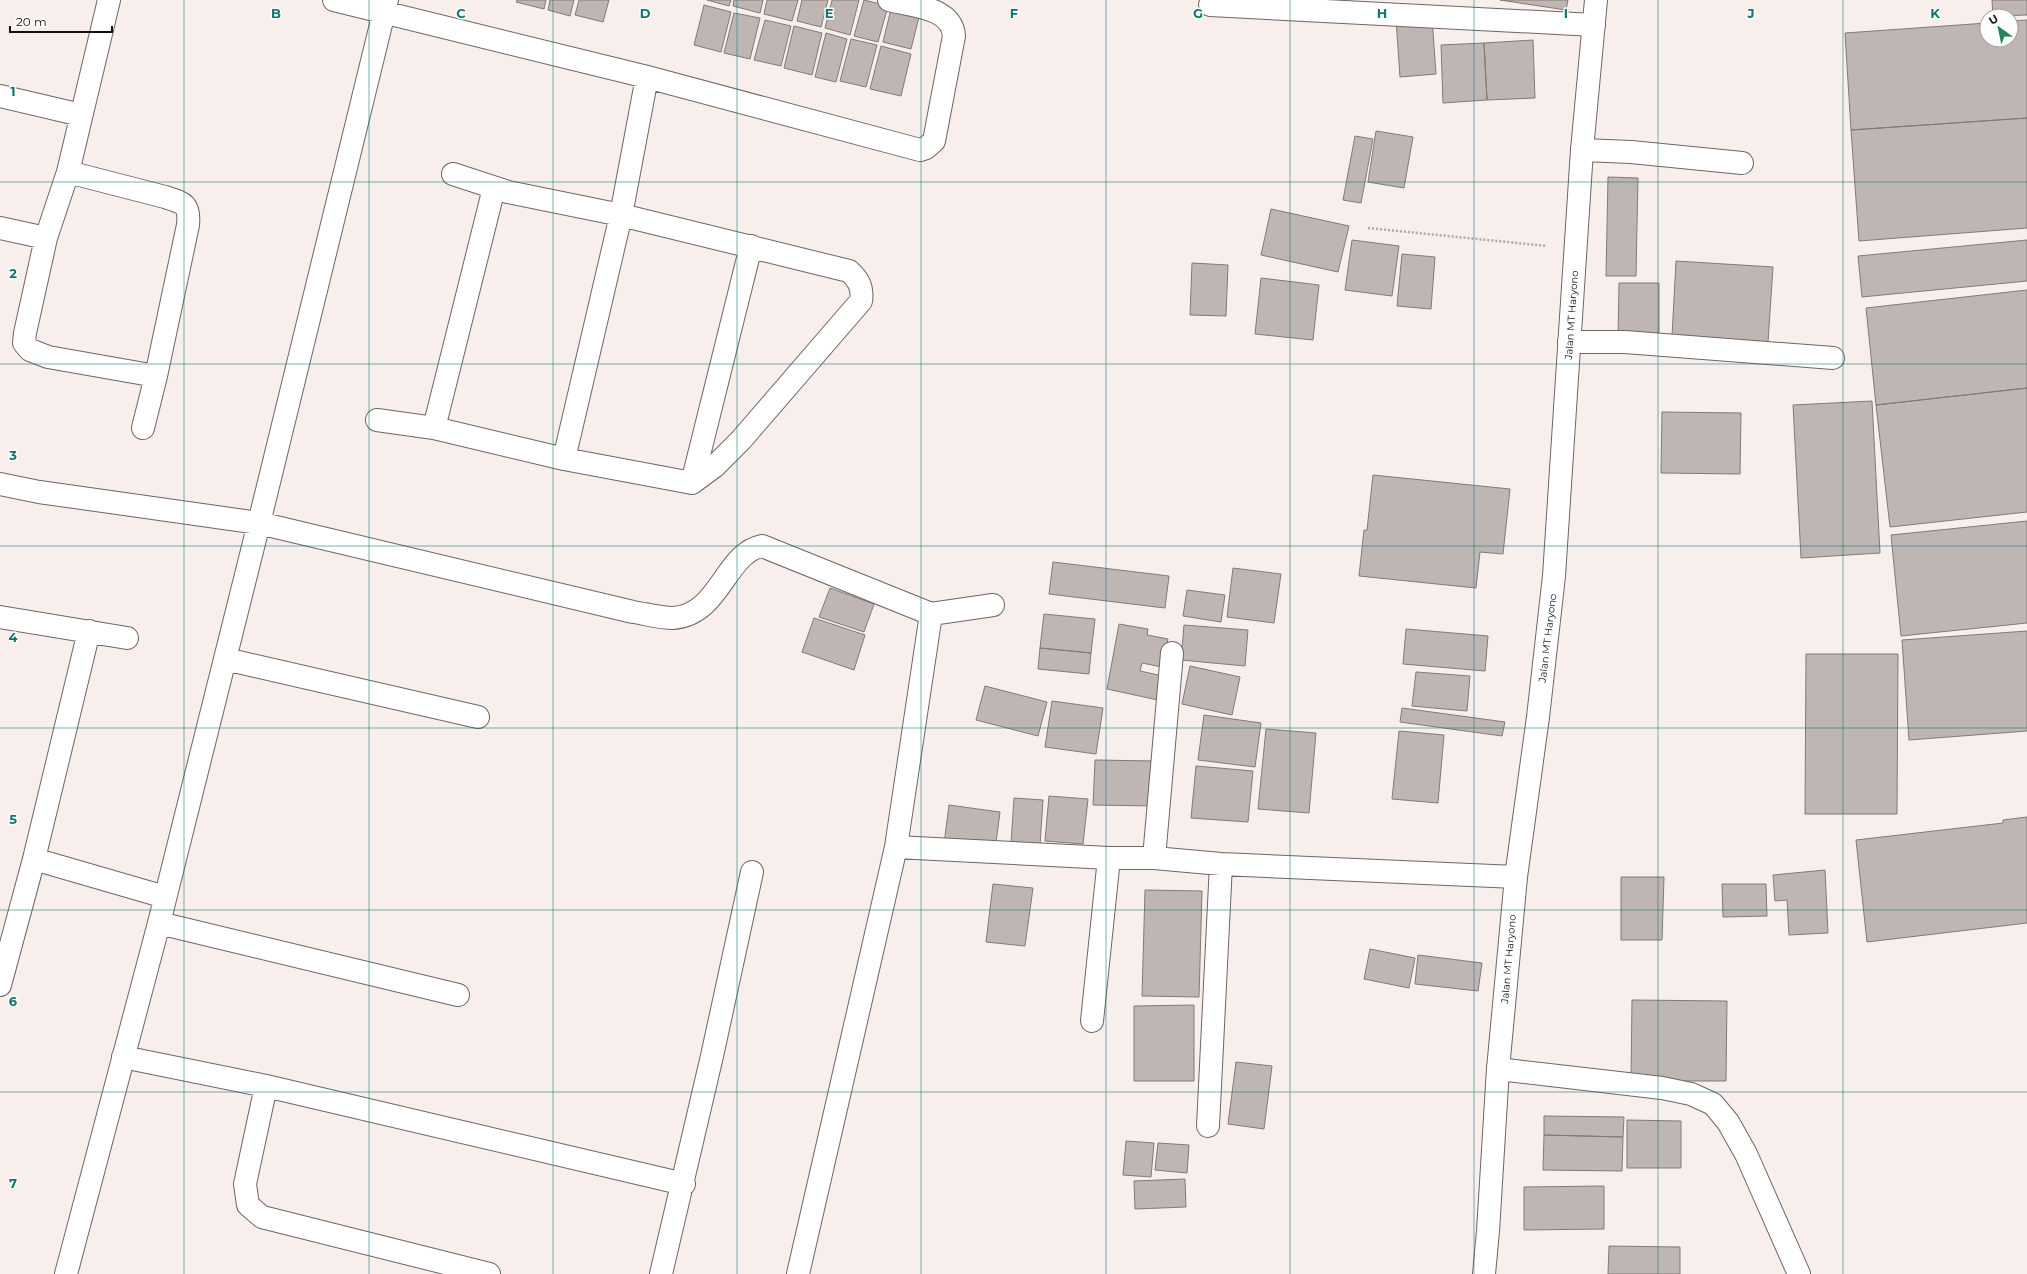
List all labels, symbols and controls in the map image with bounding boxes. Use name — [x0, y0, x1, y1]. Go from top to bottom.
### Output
text: B — [271, 5, 281, 21]
text: C — [456, 5, 466, 21]
text: D — [640, 5, 651, 21]
text: E — [825, 5, 834, 21]
text: F — [1010, 5, 1018, 21]
text: G — [1193, 5, 1203, 21]
text: H — [1377, 5, 1387, 21]
text: I — [1564, 5, 1568, 21]
text: J — [1746, 5, 1755, 21]
text: K — [1930, 5, 1940, 21]
scale bar — [10, 8, 112, 34]
north arrow — [1979, 8, 2019, 48]
text: U — [1986, 11, 2001, 28]
text: 20 m — [16, 14, 47, 29]
text: 1 — [10, 83, 16, 99]
text: 2 — [9, 265, 17, 281]
street label: Jalan MT Haryono — [1562, 270, 1581, 361]
text: 3 — [8, 447, 17, 463]
street label: Jalan MT Haryono — [1535, 593, 1559, 684]
text: 4 — [9, 629, 18, 645]
text: 5 — [9, 811, 17, 827]
street label: Jalan MT Haryono — [1498, 914, 1519, 1005]
text: 6 — [9, 993, 18, 1009]
text: 7 — [9, 1175, 17, 1191]

